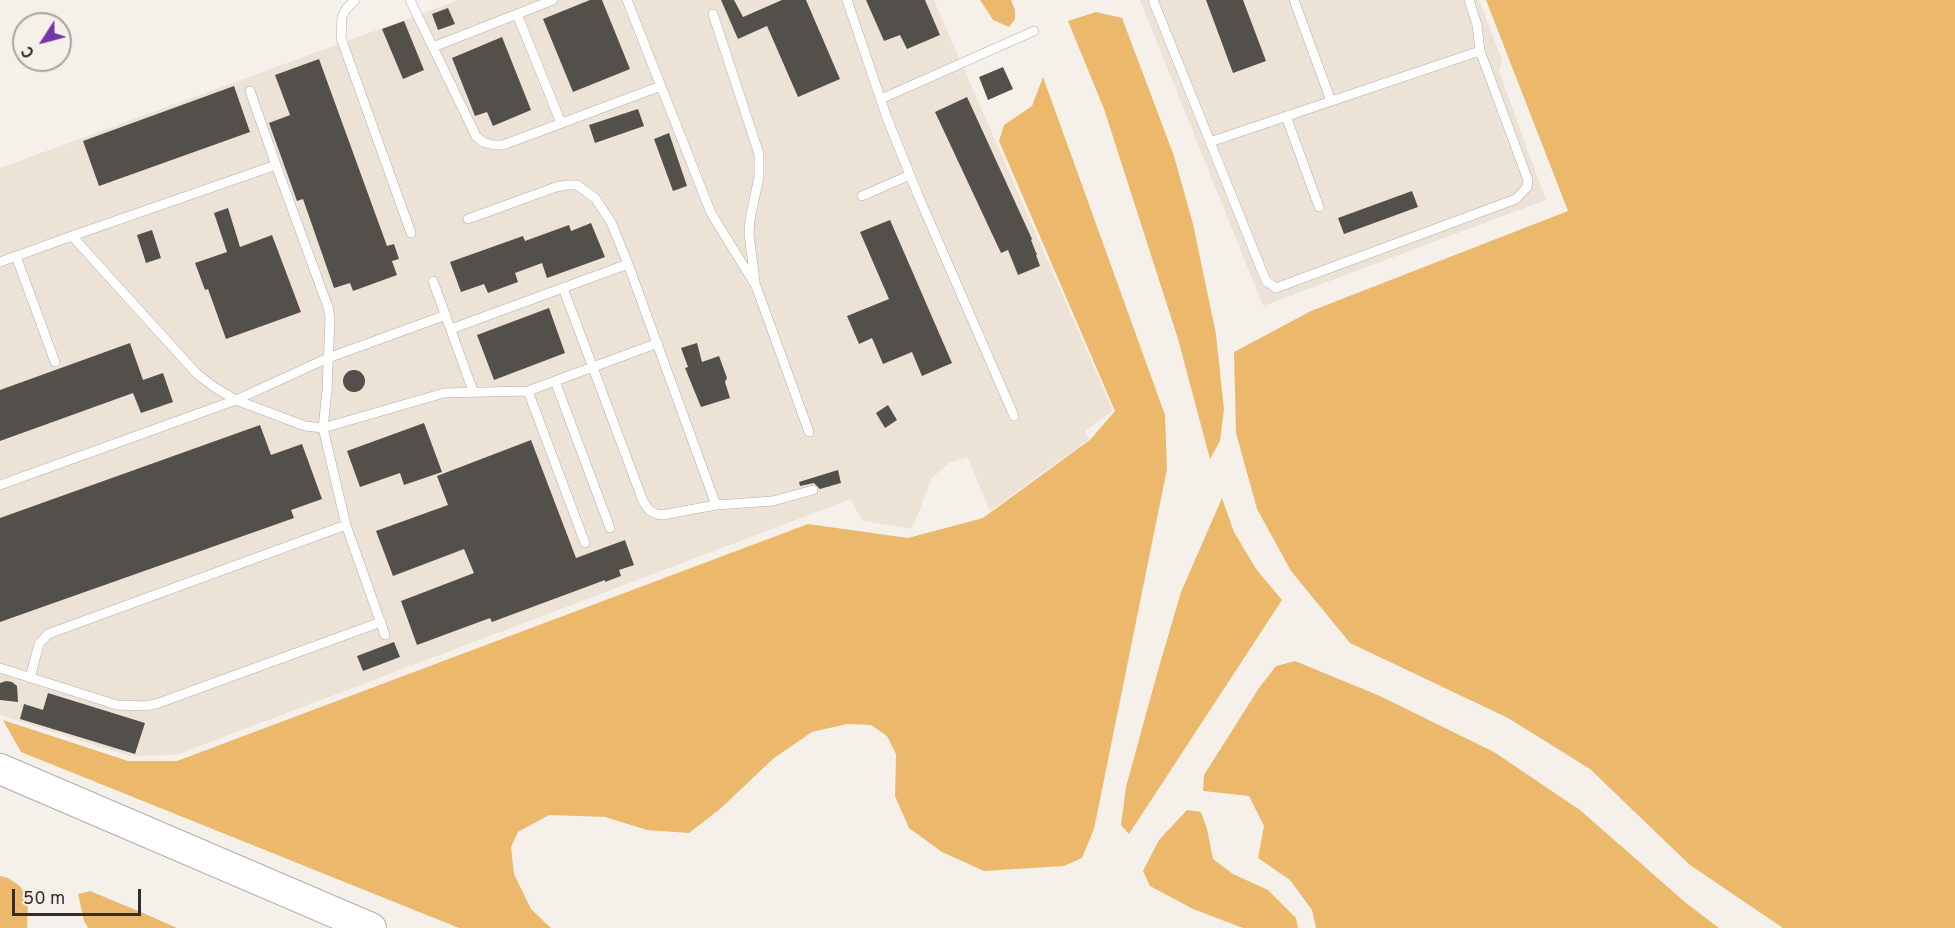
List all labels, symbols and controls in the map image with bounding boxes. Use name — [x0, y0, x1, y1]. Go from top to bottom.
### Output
north arrow — [12, 12, 72, 72]
text: С — [18, 41, 40, 61]
scale bar — [15, 877, 144, 915]
text: 50 m — [23, 888, 65, 911]

